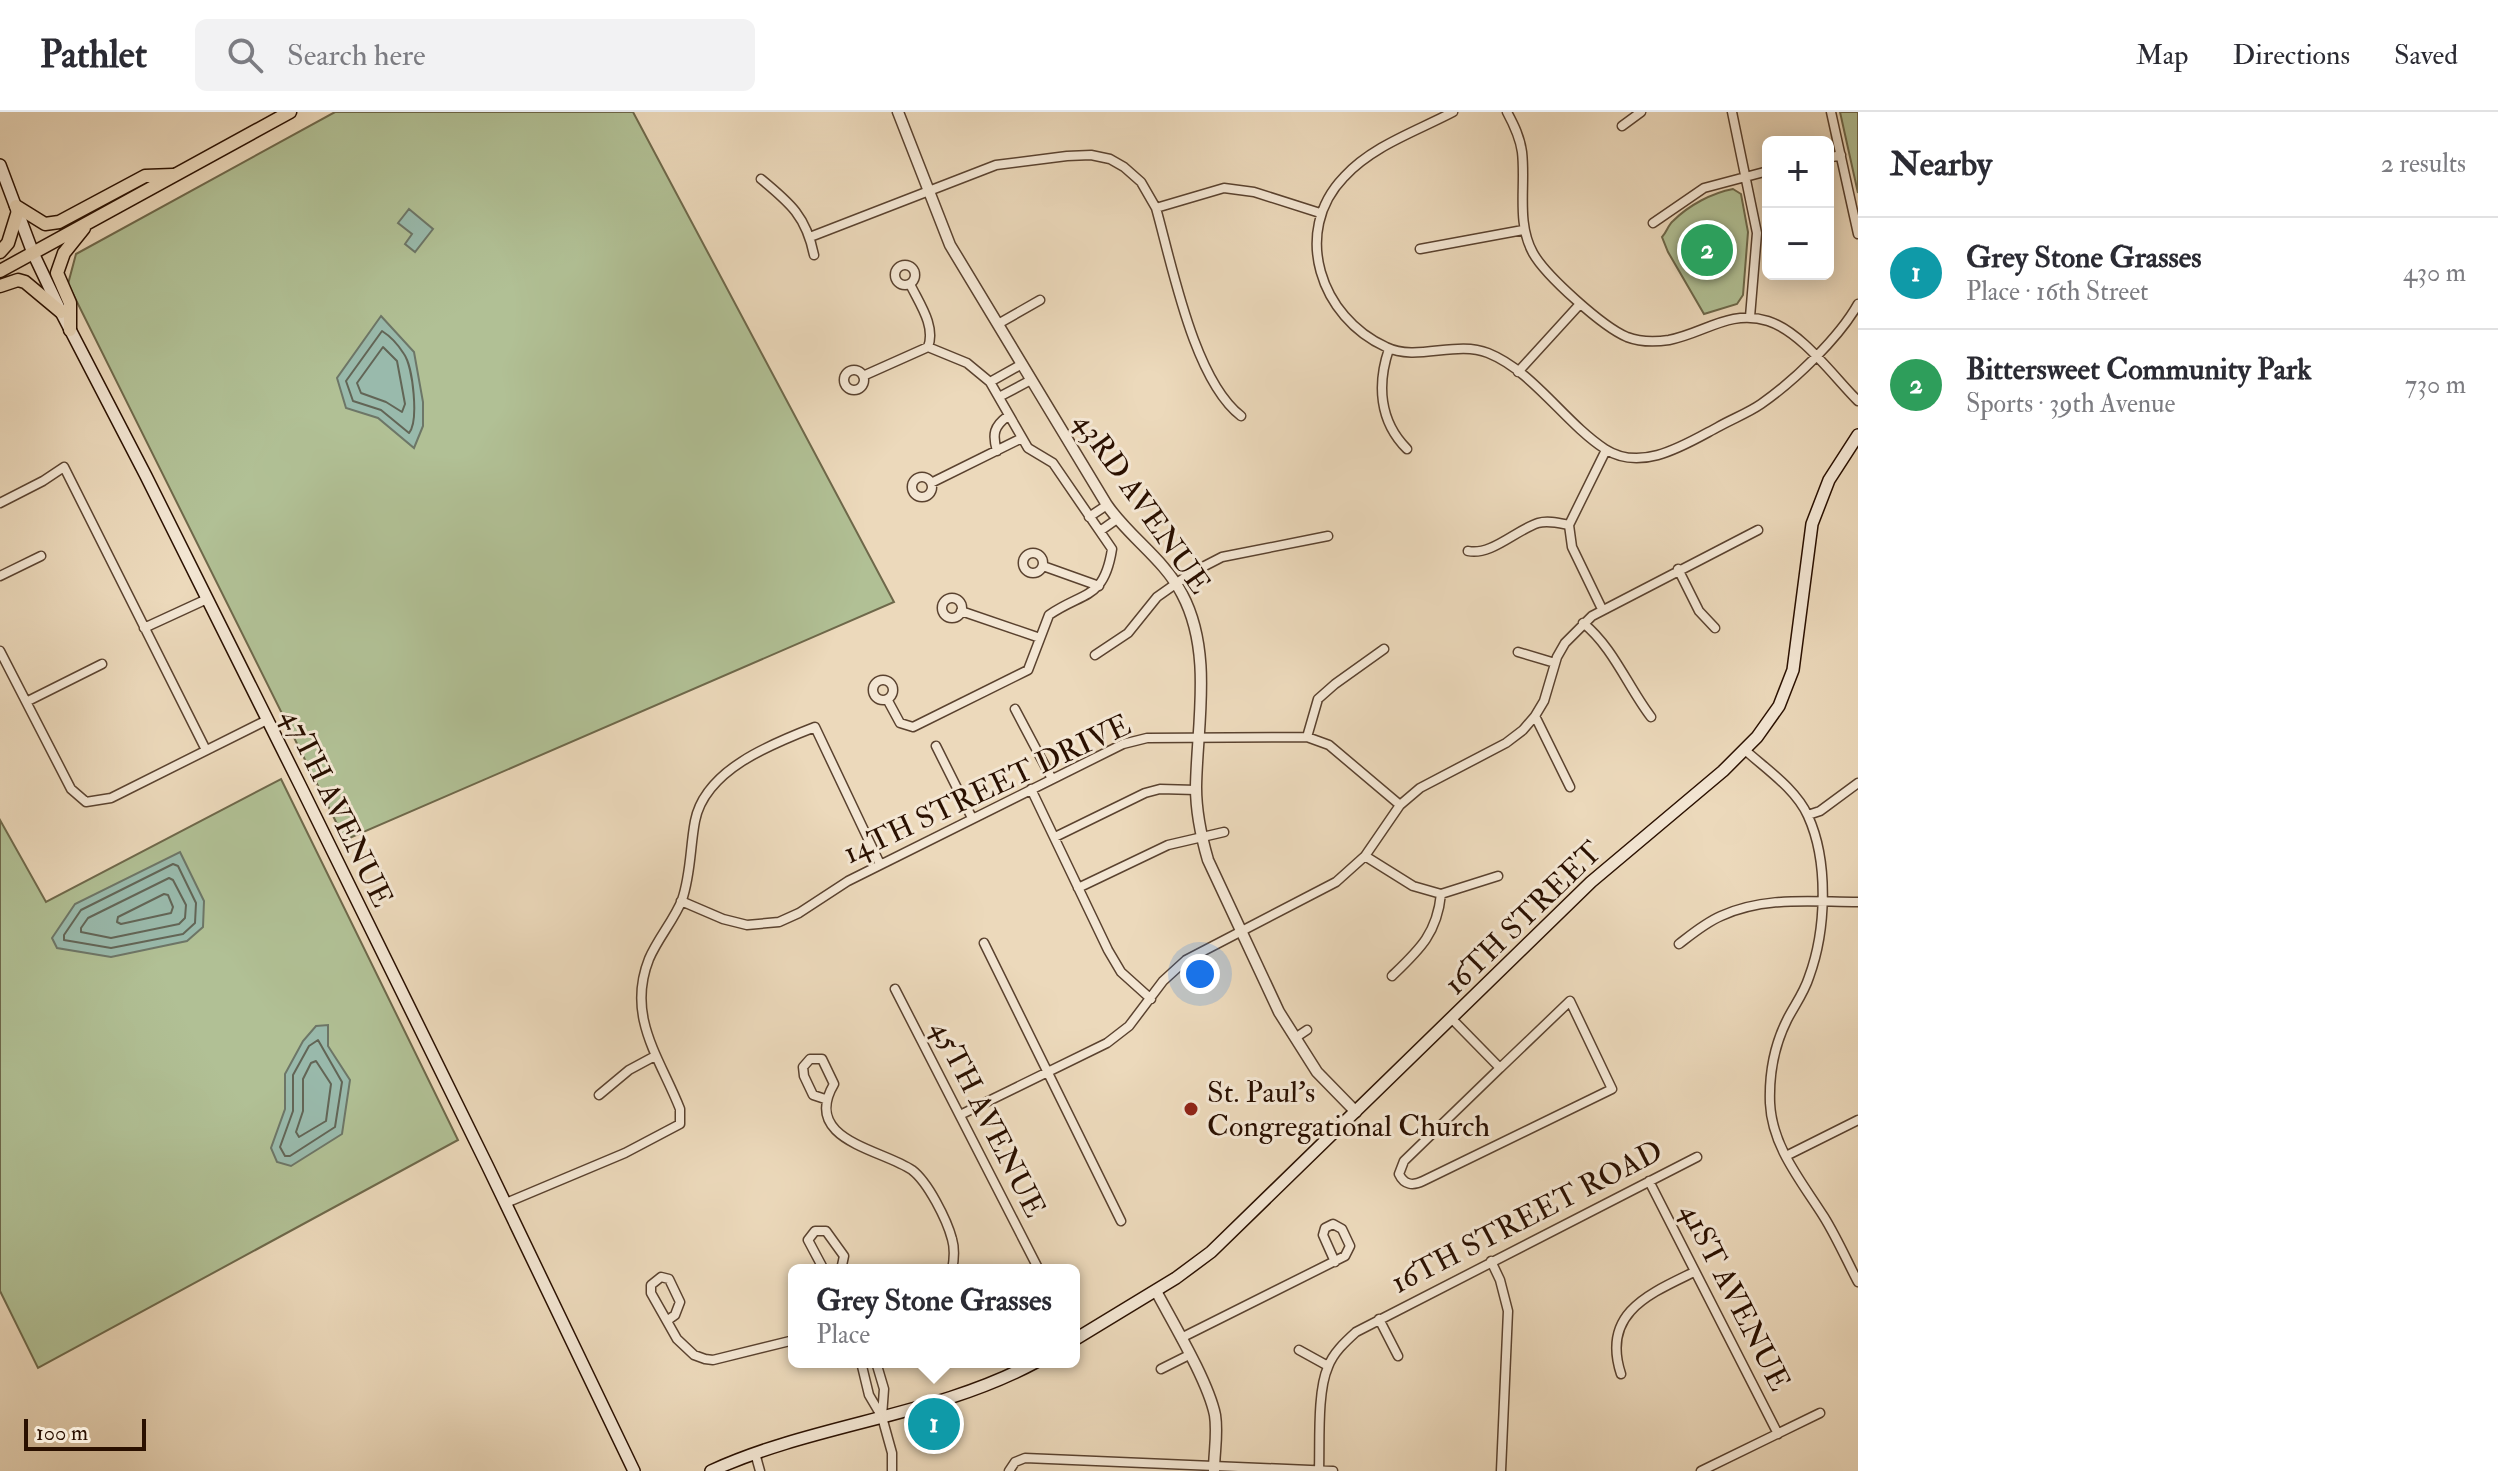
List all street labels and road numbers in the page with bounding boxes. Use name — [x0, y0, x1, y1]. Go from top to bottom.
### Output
street label: 43RD AVENUE — [1066, 405, 1218, 601]
street label: 47TH AVENUE — [273, 703, 401, 913]
street label: 14TH STREET DRIVE — [837, 706, 1137, 872]
street label: 16TH STREET — [1436, 834, 1610, 1002]
street label: 45TH AVENUE — [922, 1014, 1054, 1224]
street label: 16TH STREET ROAD — [1385, 1133, 1669, 1301]
street label: 41ST AVENUE — [1672, 1197, 1798, 1397]

